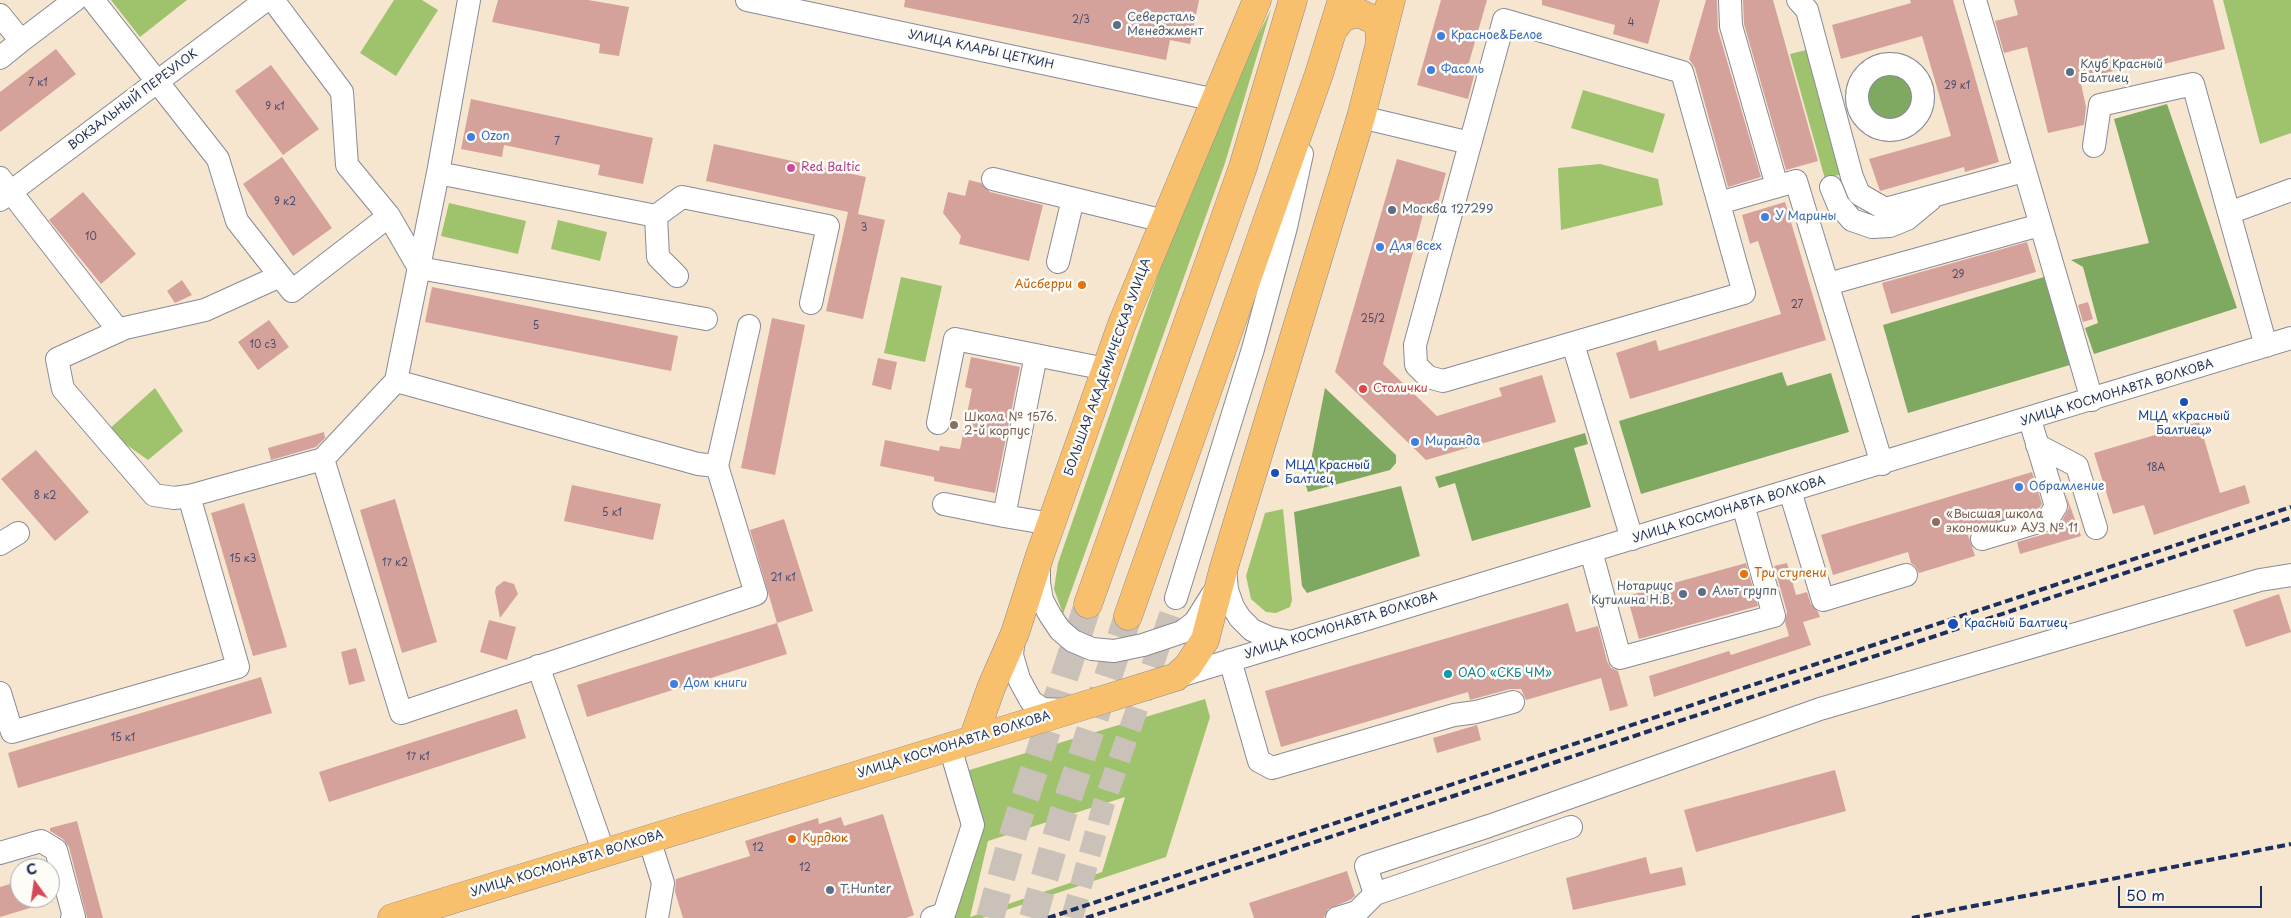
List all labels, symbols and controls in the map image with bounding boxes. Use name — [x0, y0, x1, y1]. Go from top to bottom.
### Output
place label: Северсталь Менеджмент — [1127, 11, 1204, 39]
house number: 2/3 — [1072, 14, 1090, 26]
house number: 4 — [1628, 17, 1634, 29]
marker: Северсталь Менеджмент — [1111, 19, 1123, 31]
street label: УЛИЦА КЛАРЫ ЦЕТКИН — [907, 28, 1055, 72]
place label: Красное&Белое — [1451, 29, 1543, 43]
marker: Красное&Белое — [1435, 30, 1447, 42]
street label: ВОКЗАЛЬНЫЙ ПЕРЕУЛОК — [66, 47, 200, 153]
place label: Клуб Красный Балтиец — [2080, 58, 2163, 86]
place label: Фасоль — [1441, 63, 1484, 77]
marker: Фасоль — [1425, 64, 1437, 76]
marker: Клуб Красный Балтиец — [2064, 66, 2076, 78]
house number: 7 к1 — [28, 77, 48, 89]
house number: 29 к1 — [1944, 80, 1970, 92]
house number: 9 к1 — [265, 101, 285, 113]
place label: Ozon — [481, 130, 510, 144]
marker: Ozon — [465, 131, 477, 143]
house number: 7 — [554, 136, 560, 148]
place label: Red Baltic — [801, 161, 860, 175]
marker: Red Baltic — [785, 162, 797, 174]
house number: 9 к2 — [274, 196, 296, 208]
place label: Москва 127299 — [1402, 203, 1493, 217]
marker: Москва 127299 — [1386, 204, 1398, 216]
place label: У Марины — [1775, 210, 1836, 224]
marker: У Марины — [1759, 211, 1771, 223]
house number: 3 — [861, 222, 867, 234]
house number: 10 — [85, 231, 97, 243]
place label: Для всех — [1390, 240, 1442, 254]
marker: Для всех — [1374, 241, 1386, 253]
street label: БОЛЬШАЯ АКАДЕМИЧЕСКАЯ УЛИЦА — [1062, 256, 1154, 478]
house number: 29 — [1952, 269, 1964, 281]
place label: Айсберри — [1014, 278, 1072, 292]
marker: Айсберри — [1076, 279, 1088, 291]
house number: 27 — [1791, 299, 1803, 311]
house number: 25/2 — [1361, 313, 1385, 325]
house number: 5 — [533, 320, 539, 332]
house number: 10 с3 — [250, 339, 276, 351]
street label: УЛИЦА КОСМОНАВТА ВОЛКОВА — [2019, 357, 2215, 429]
place label: Столички — [1373, 382, 1428, 396]
marker: Столички — [1357, 383, 1369, 395]
marker: МЦД «Красный Балтиец» — [2178, 396, 2190, 408]
place label: МЦД «Красный Балтиец» — [2138, 410, 2230, 438]
place label: Школа № 1576. 2-й корпус — [964, 411, 1057, 439]
marker: Школа № 1576. 2-й корпус — [948, 419, 960, 431]
place label: Миранда — [1425, 435, 1480, 449]
marker: Миранда — [1409, 436, 1421, 448]
place label: МЦД Красный Балтиец — [1285, 459, 1370, 487]
house number: 18А — [2147, 462, 2165, 474]
marker: МЦД Красный Балтиец — [1269, 467, 1281, 479]
street label: УЛИЦА КОСМОНАВТА ВОЛКОВА — [1631, 474, 1827, 546]
place label: Обрамление — [2029, 480, 2104, 494]
marker: Обрамление — [2013, 481, 2025, 493]
house number: 8 к2 — [34, 490, 56, 502]
house number: 5 к1 — [602, 507, 622, 519]
place label: «Высшая школа экономики» АУЗ № 11 — [1946, 508, 2078, 536]
marker: «Высшая школа экономики» АУЗ № 11 — [1930, 516, 1942, 528]
house number: 15 к3 — [230, 553, 256, 565]
house number: 17 к2 — [382, 557, 408, 569]
place label: Три ступени — [1754, 567, 1826, 581]
marker: Три ступени — [1738, 568, 1750, 580]
house number: 21 к1 — [770, 572, 796, 584]
place label: Нотариус Кутилина Н.В. — [1591, 580, 1673, 608]
place label: Альт групп — [1712, 585, 1777, 599]
marker: Альт групп — [1696, 586, 1708, 598]
marker: Нотариус Кутилина Н.В. — [1677, 588, 1689, 600]
street label: УЛИЦА КОСМОНАВТА ВОЛКОВА — [1243, 590, 1439, 662]
marker: Красный Балтиец — [1946, 617, 1960, 631]
place label: Красный Балтиец — [1964, 617, 2068, 631]
place label: ОАО «СКБ ЧМ» — [1458, 667, 1552, 681]
marker: ОАО «СКБ ЧМ» — [1442, 668, 1454, 680]
place label: Дом книги — [684, 677, 747, 691]
marker: Дом книги — [668, 678, 680, 690]
street label: УЛИЦА КОСМОНАВТА ВОЛКОВА — [856, 709, 1052, 781]
house number: 15 к1 — [111, 732, 135, 744]
house number: 17 к1 — [406, 751, 430, 763]
street label: УЛИЦА КОСМОНАВТА ВОЛКОВА — [469, 828, 665, 900]
place label: Курдюк — [802, 832, 848, 846]
marker: Курдюк — [786, 833, 798, 845]
house number: 12 — [752, 842, 764, 854]
text: С — [24, 857, 39, 880]
north arrow — [10, 858, 60, 908]
house number: 12 — [799, 862, 811, 874]
scale bar — [2121, 876, 2265, 908]
place label: T.Hunter — [840, 883, 891, 897]
text: 50 m — [2126, 883, 2165, 906]
marker: T.Hunter — [824, 884, 836, 896]

